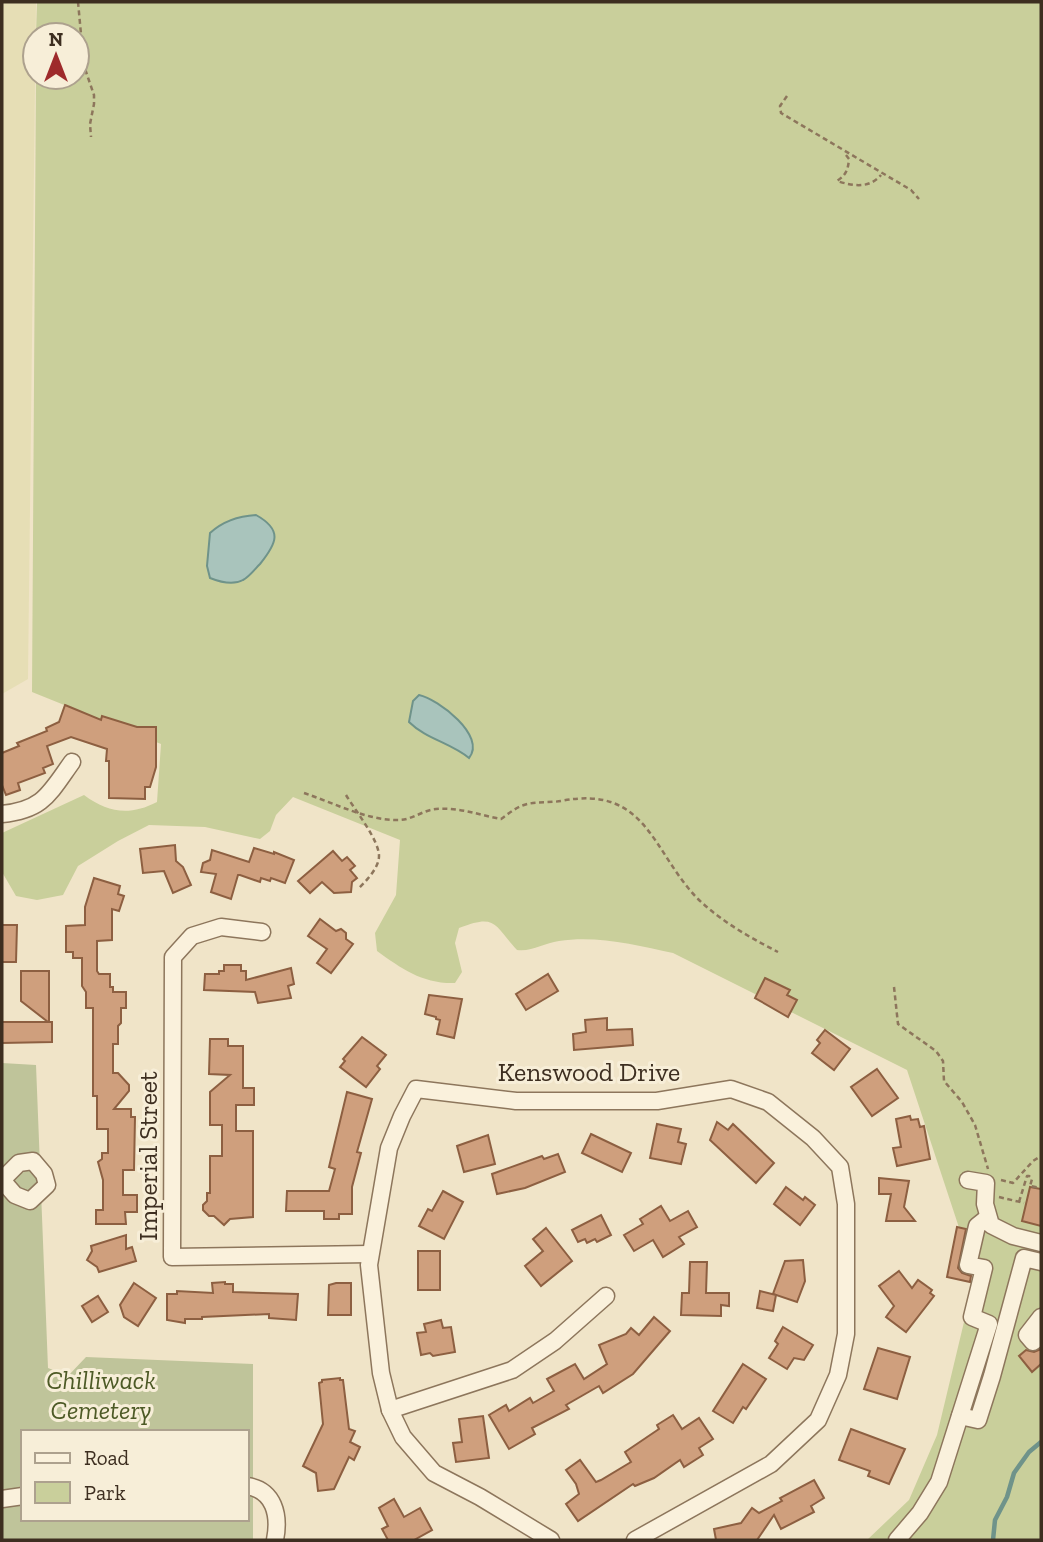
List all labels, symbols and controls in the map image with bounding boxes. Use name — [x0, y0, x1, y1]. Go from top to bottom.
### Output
north arrow — [21, 21, 91, 91]
text: N — [49, 28, 63, 51]
street label: Kenswood Drive — [498, 1056, 680, 1088]
street label: Imperial Street — [132, 1071, 164, 1241]
park label: Chilliwack Cemetery — [46, 1364, 156, 1426]
legend — [21, 1430, 248, 1521]
text: Road — [84, 1445, 130, 1470]
text: Park — [84, 1480, 126, 1505]

